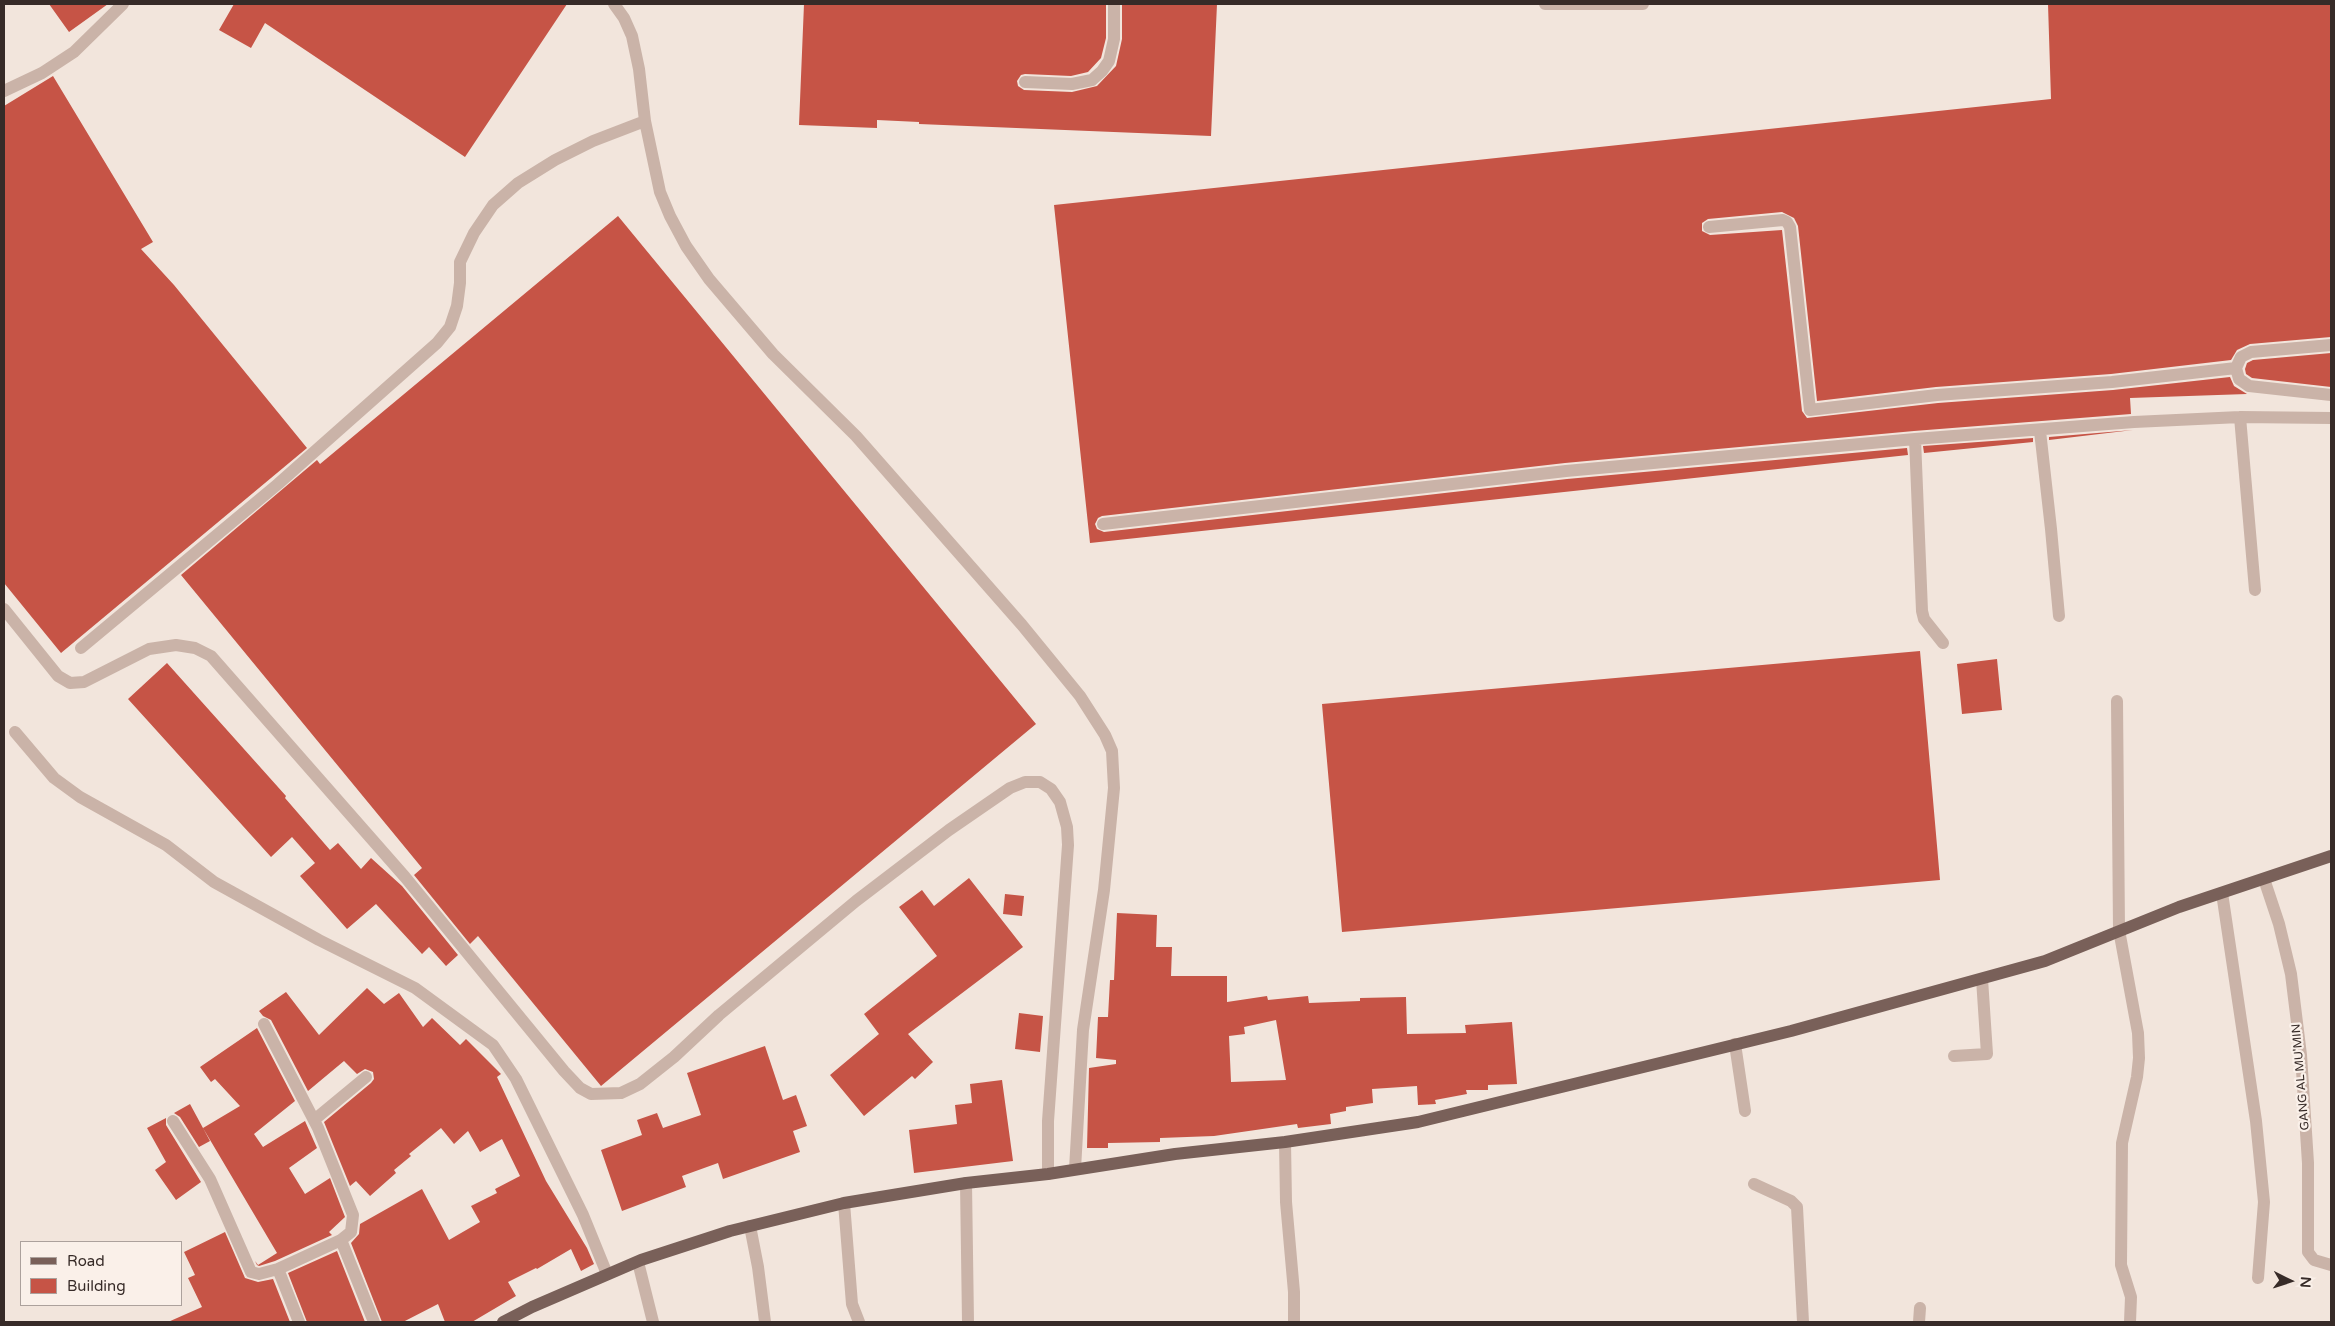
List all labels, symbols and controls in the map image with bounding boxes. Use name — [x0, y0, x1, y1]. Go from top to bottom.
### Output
street label: GANG AL MU'MIN — [2289, 1023, 2313, 1131]
legend — [20, 1241, 182, 1306]
text: Road — [67, 1252, 105, 1270]
north arrow — [2265, 1256, 2315, 1306]
text: N — [2297, 1276, 2314, 1288]
text: Building — [67, 1277, 126, 1295]

